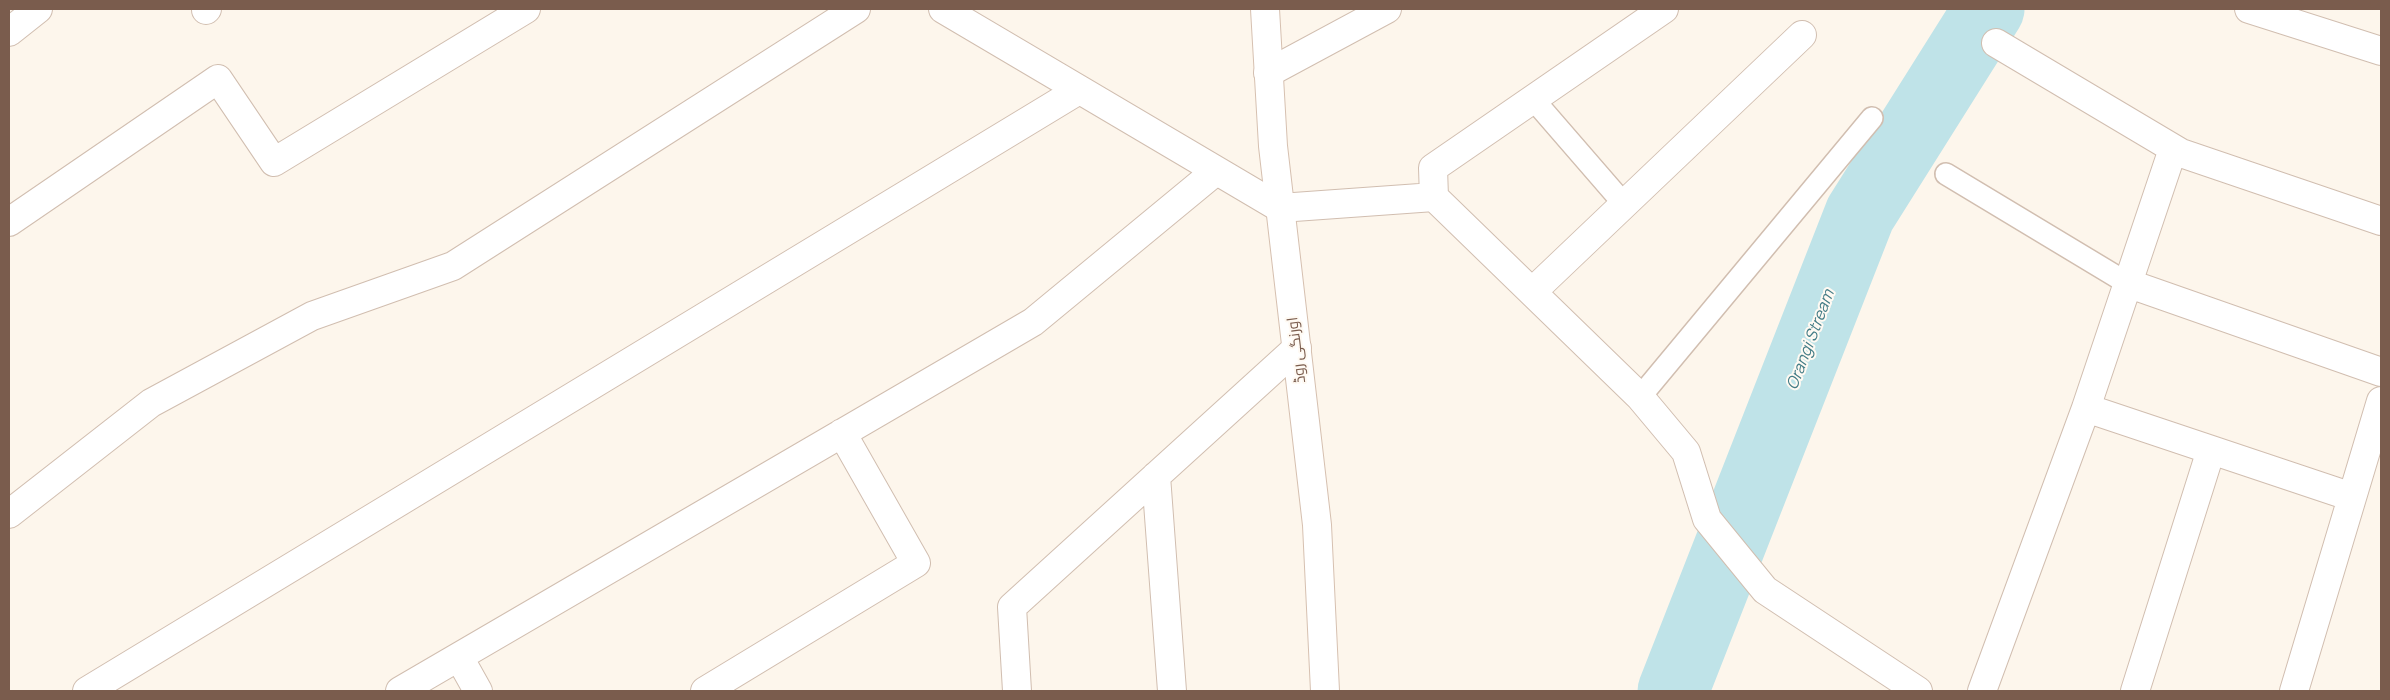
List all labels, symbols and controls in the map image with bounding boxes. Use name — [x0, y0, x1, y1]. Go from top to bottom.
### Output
water label: Orangi Stream — [1783, 287, 1839, 393]
street label: اورنگی روڈ — [1284, 316, 1310, 384]

